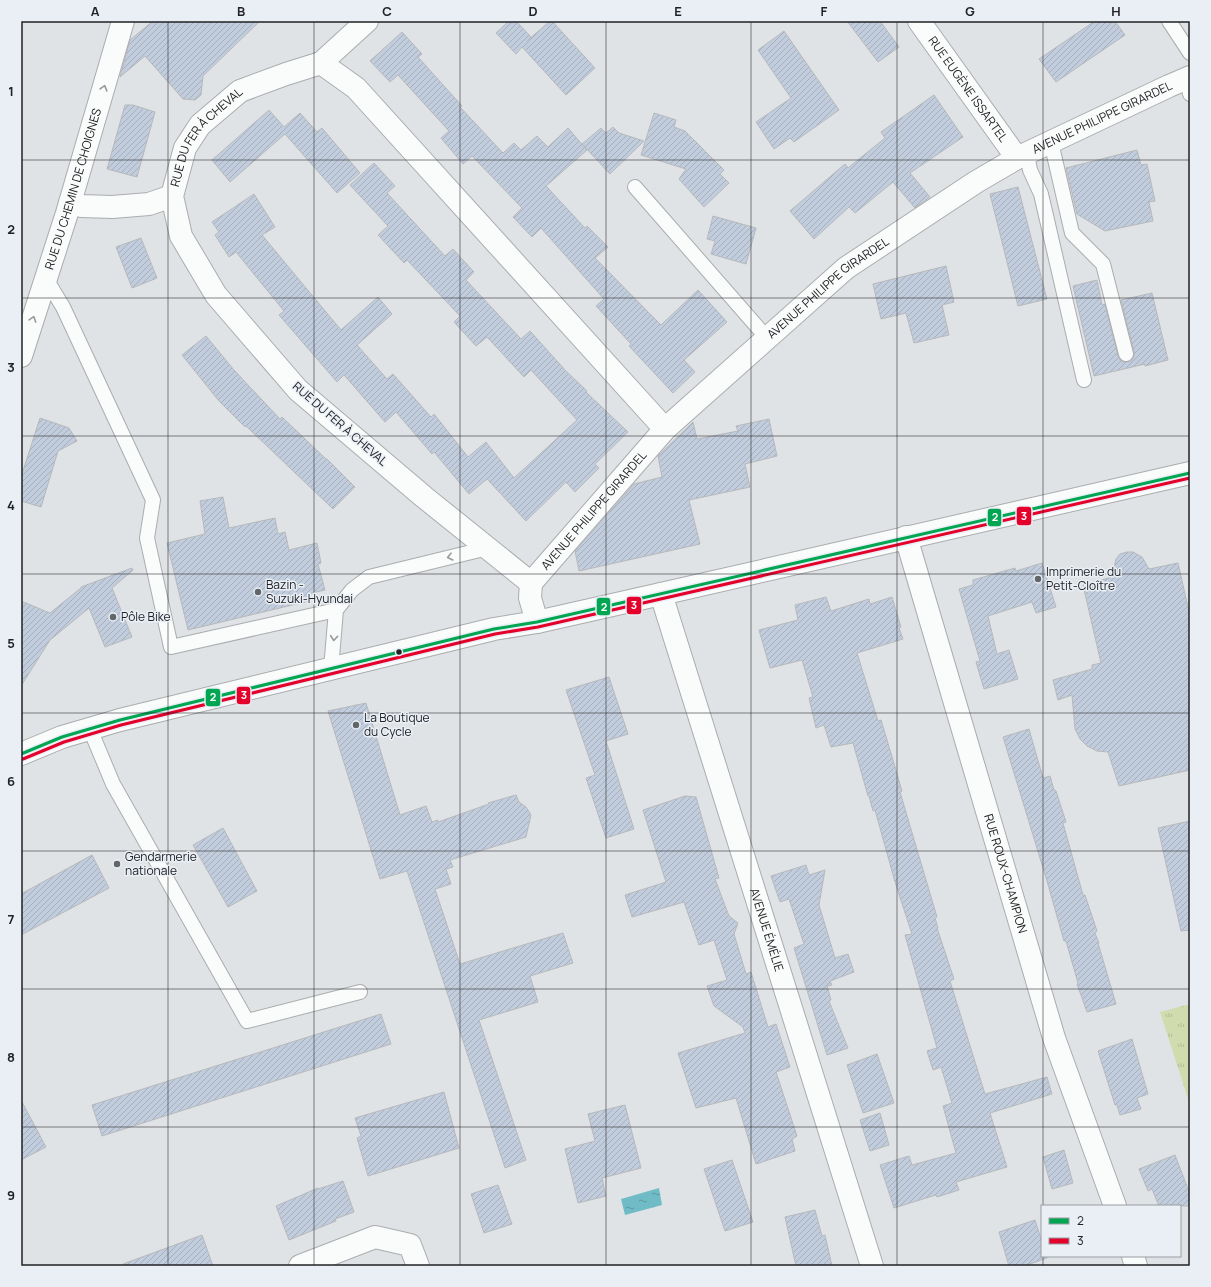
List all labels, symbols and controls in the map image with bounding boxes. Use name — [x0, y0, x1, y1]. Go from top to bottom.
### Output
text: A — [91, 2, 100, 20]
text: B — [237, 2, 245, 20]
text: C — [382, 2, 392, 20]
text: D — [528, 2, 538, 20]
text: E — [674, 2, 682, 20]
text: F — [821, 2, 828, 20]
text: G — [965, 2, 975, 20]
text: H — [1111, 2, 1121, 20]
street label: RUE EUGÈNE ISSARTEL — [925, 33, 1012, 145]
street label: AVENUE PHILIPPE GIRARDEL — [1029, 77, 1175, 158]
text: 1 — [8, 82, 14, 100]
street label: RUE DU FER À CHEVAL — [166, 83, 246, 189]
one-way arrow — [99, 84, 108, 91]
street label: RUE DU CHEMIN DE CHOIGNES — [40, 106, 105, 272]
text: 2 — [7, 220, 15, 238]
street label: AVENUE PHILIPPE GIRARDEL — [763, 233, 892, 342]
one-way arrow — [28, 316, 37, 323]
text: 3 — [7, 358, 15, 376]
street label: RUE DU FER À CHEVAL — [289, 378, 391, 470]
street label: AVENUE PHILIPPE GIRARDEL — [537, 447, 650, 573]
text: 4 — [7, 496, 15, 514]
line badge: 3 — [1016, 506, 1032, 526]
line badge: 2 — [987, 508, 1002, 527]
text: 3 — [1021, 508, 1027, 523]
text: 2 — [992, 509, 998, 524]
one-way arrow — [447, 553, 453, 561]
place label: Imprimerie du Petit-Cloître — [1046, 563, 1121, 594]
marker: Imprimerie du Petit-Cloître — [1033, 574, 1043, 584]
place label: Bazin - Suzuki-Hyundai — [266, 576, 353, 607]
marker: Bazin - Suzuki-Hyundai — [253, 587, 263, 597]
line badge: 3 — [626, 596, 642, 615]
line badge: 2 — [596, 597, 611, 616]
text: 3 — [631, 597, 637, 612]
text: 2 — [601, 599, 607, 614]
place label: Pôle Bike — [121, 608, 171, 625]
marker: Pôle Bike — [108, 612, 118, 622]
text: 5 — [7, 634, 15, 652]
one-way arrow — [329, 635, 338, 641]
unlabelled marker — [394, 647, 404, 657]
line badge: 3 — [236, 686, 251, 705]
text: 3 — [241, 687, 247, 702]
line badge: 2 — [205, 688, 221, 707]
text: 2 — [210, 689, 216, 704]
place label: La Boutique du Cycle — [364, 709, 430, 740]
marker: La Boutique du Cycle — [351, 720, 361, 730]
text: 6 — [7, 772, 15, 790]
street label: RUE ROUX-CHAMPION — [980, 812, 1032, 935]
place label: Gendarmerie nationale — [125, 848, 197, 879]
marker: Gendarmerie nationale — [112, 859, 122, 869]
street label: AVENUE ÉMÉLIE — [746, 886, 788, 974]
text: 7 — [8, 910, 15, 928]
text: 8 — [7, 1048, 15, 1066]
text: 9 — [7, 1186, 15, 1204]
legend — [1041, 1205, 1181, 1257]
text: 2 — [1077, 1212, 1084, 1229]
text: 3 — [1077, 1232, 1084, 1249]

